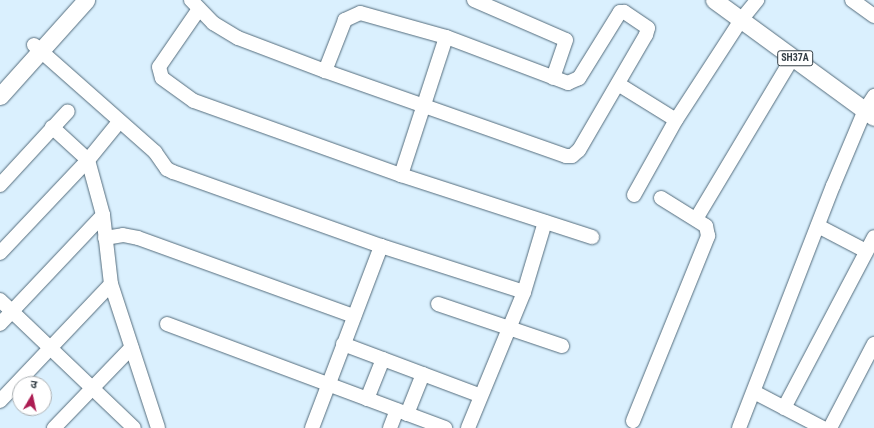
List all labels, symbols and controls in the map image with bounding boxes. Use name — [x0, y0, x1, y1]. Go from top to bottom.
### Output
road number: SH37A — [777, 50, 813, 66]
north arrow — [12, 376, 52, 416]
text: उ — [30, 378, 38, 392]

